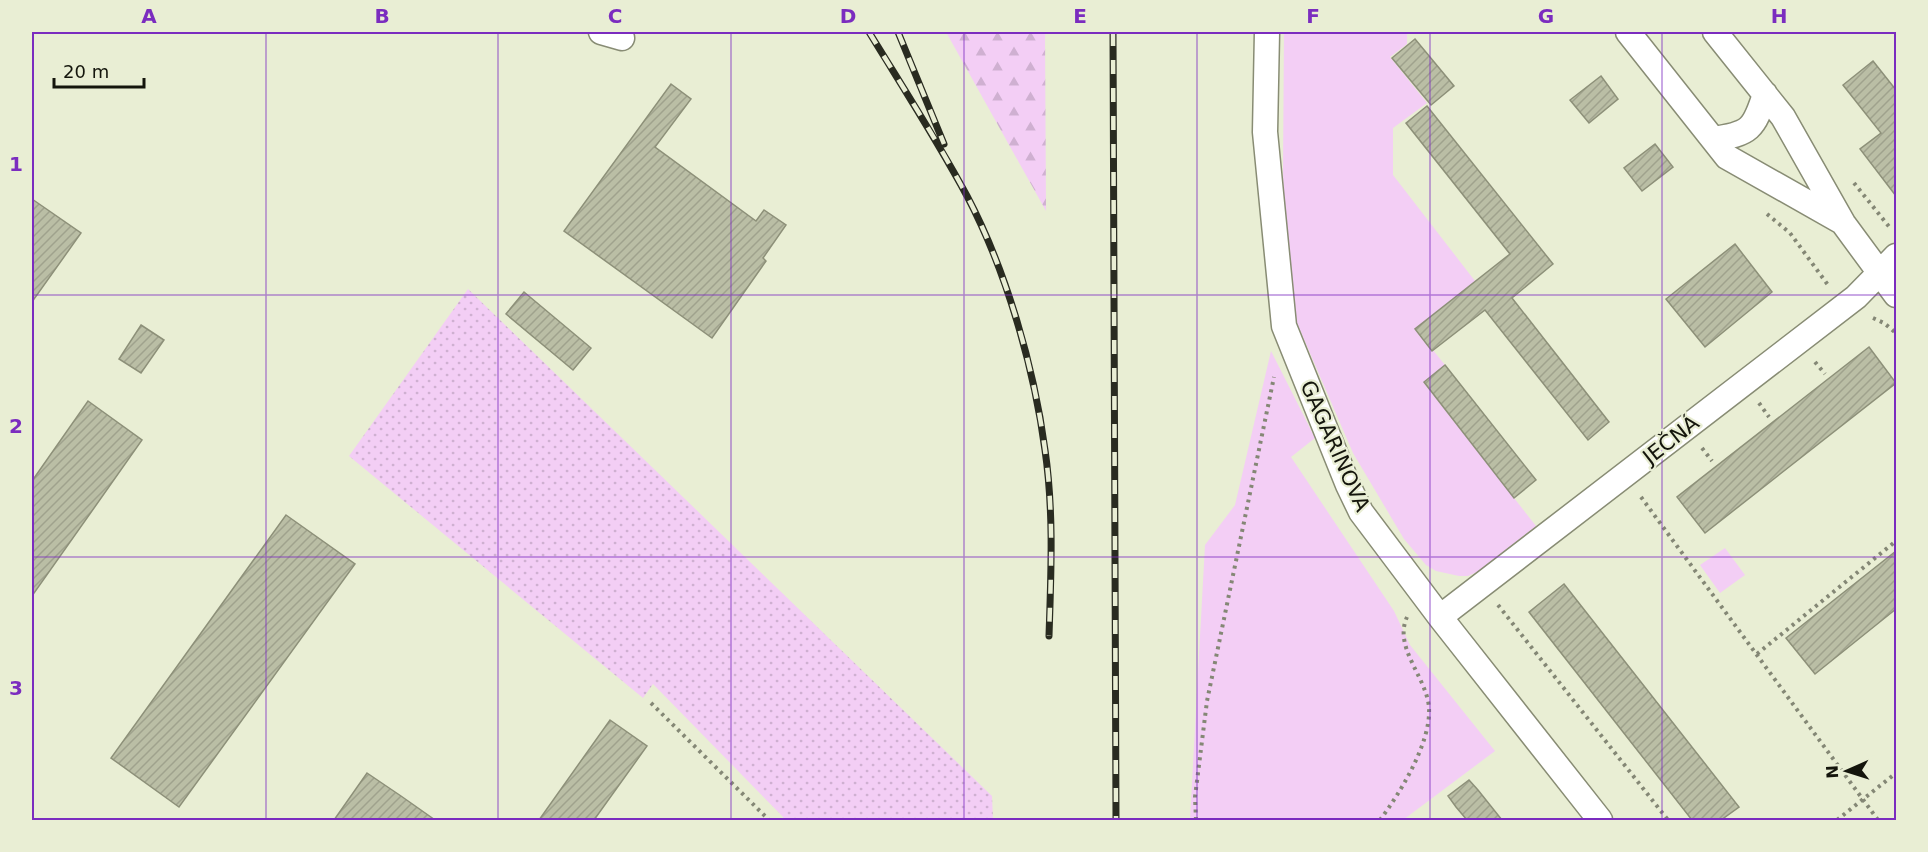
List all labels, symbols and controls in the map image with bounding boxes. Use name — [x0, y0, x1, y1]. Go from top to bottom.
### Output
text: A — [141, 4, 157, 28]
text: B — [374, 4, 390, 28]
text: C — [608, 4, 622, 28]
text: D — [840, 4, 856, 28]
text: E — [1073, 4, 1087, 28]
text: F — [1306, 4, 1320, 28]
text: G — [1538, 4, 1554, 28]
text: H — [1771, 4, 1787, 28]
scale bar — [54, 51, 144, 89]
text: 20 m — [63, 61, 109, 82]
text: 1 — [9, 152, 23, 176]
street label: GAGARINOVA — [1295, 377, 1375, 516]
street label: JEČNÁ — [1636, 410, 1704, 470]
text: 2 — [9, 414, 23, 438]
text: 3 — [9, 676, 23, 700]
north arrow — [1817, 741, 1877, 801]
text: N — [1823, 765, 1842, 779]

